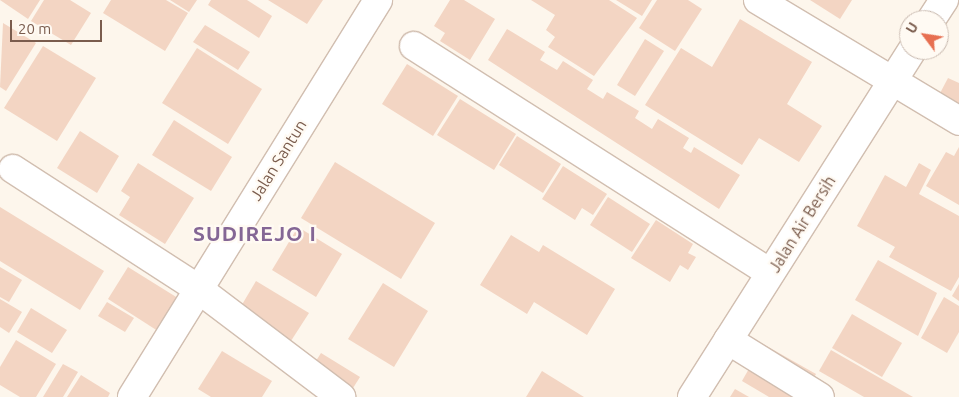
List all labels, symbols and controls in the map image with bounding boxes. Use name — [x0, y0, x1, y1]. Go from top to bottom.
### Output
scale bar — [12, 10, 105, 42]
north arrow — [899, 10, 949, 60]
text: U — [903, 19, 921, 36]
text: 20 m — [18, 20, 51, 37]
street label: Jalan Santun — [246, 116, 310, 204]
street label: Jalan Air Bersih — [765, 172, 839, 276]
district label: SUDIREJO I — [192, 220, 318, 246]

